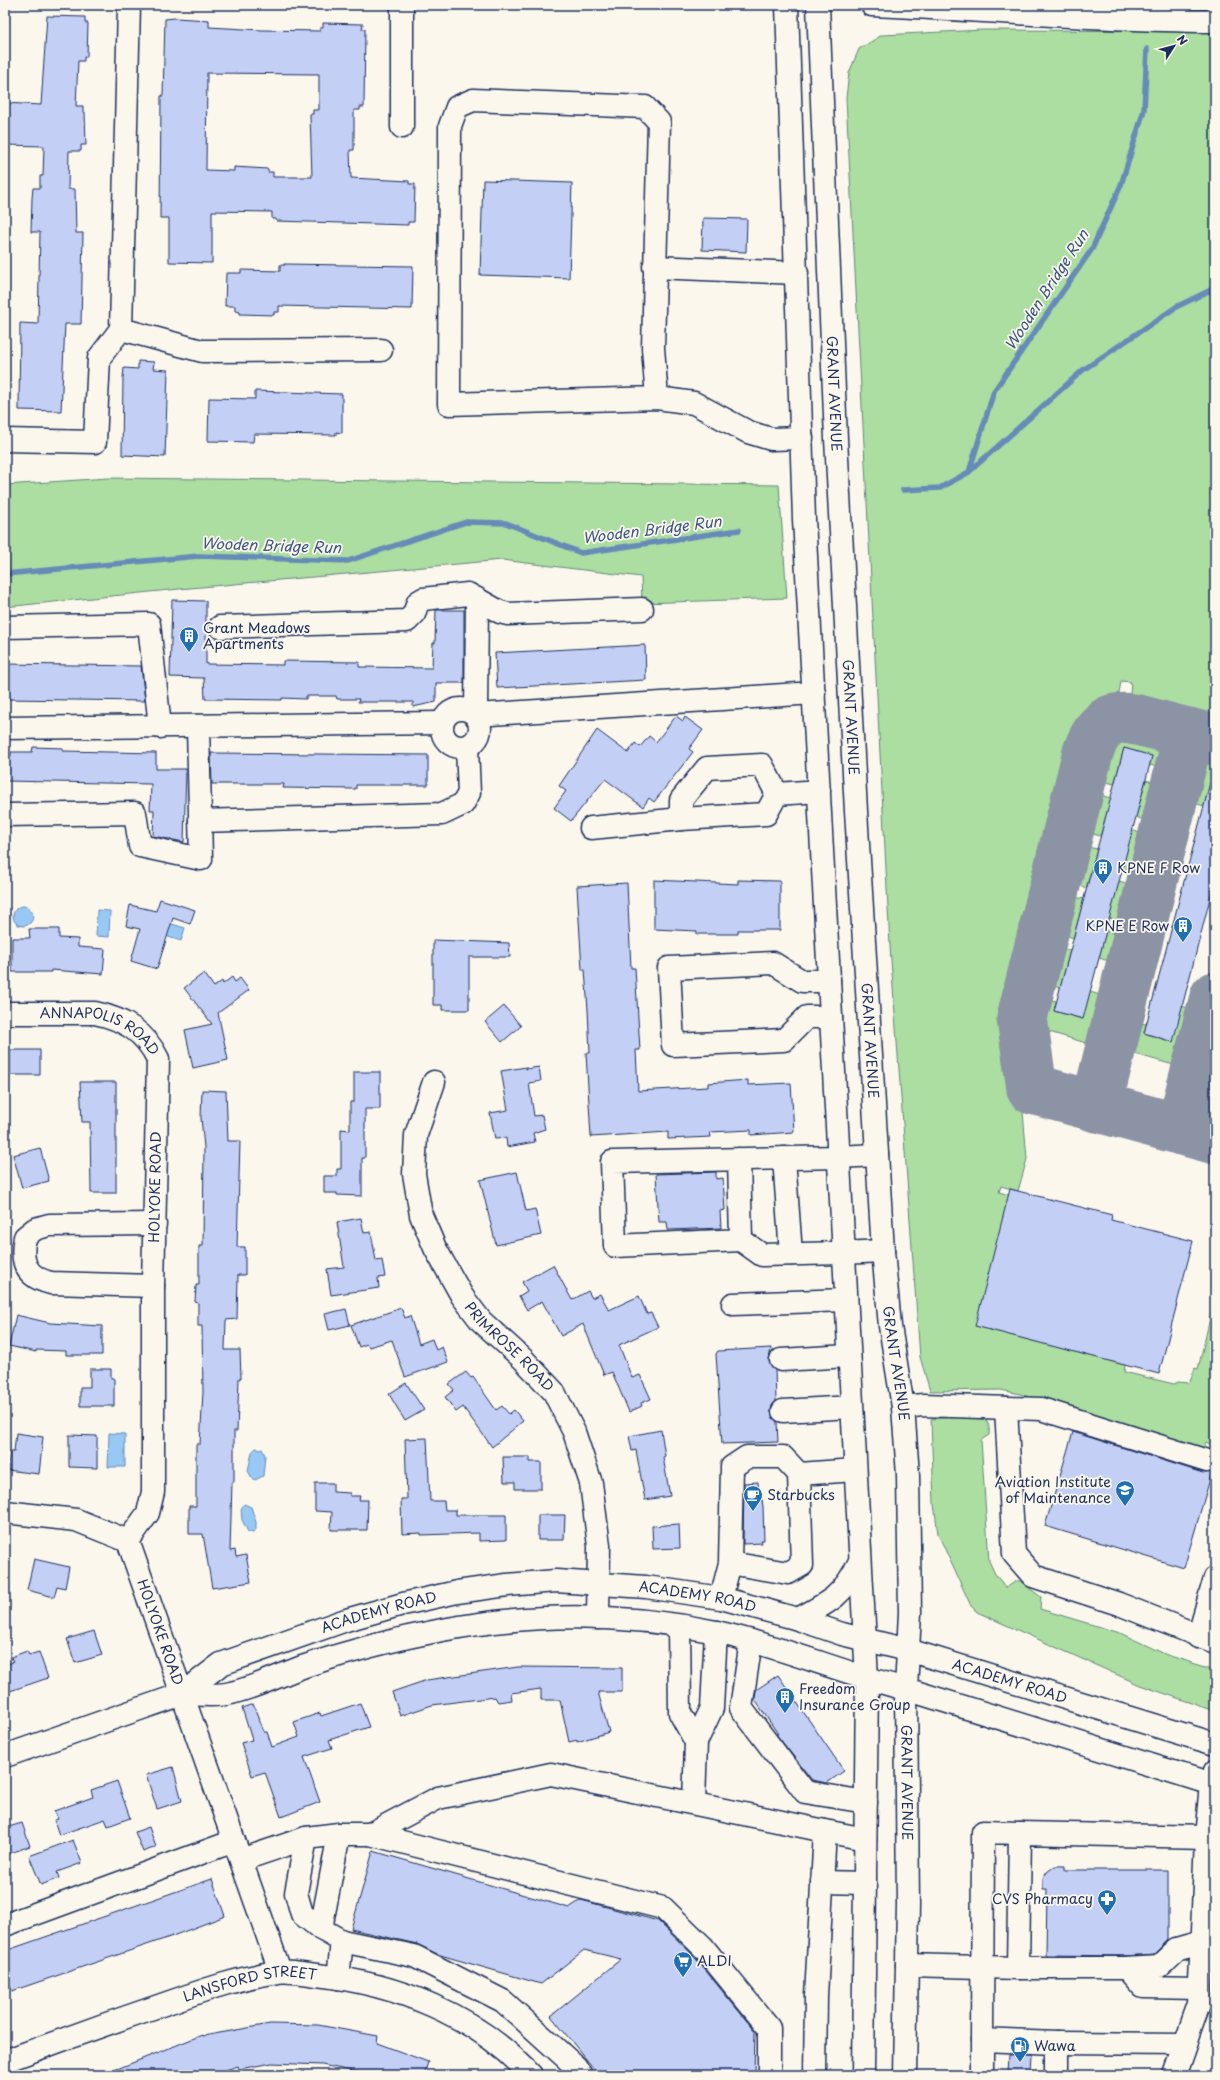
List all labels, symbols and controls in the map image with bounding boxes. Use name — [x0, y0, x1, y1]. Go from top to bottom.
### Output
north arrow — [1154, 26, 1194, 66]
text: N — [1173, 31, 1192, 49]
water label: Wooden Bridge Run — [998, 223, 1094, 354]
street label: GRANT AVENUE — [822, 335, 848, 452]
water label: Wooden Bridge Run — [581, 508, 724, 548]
water label: Wooden Bridge Run — [201, 531, 342, 558]
place label: Grant Meadows Apartments — [203, 617, 310, 654]
building icon: Grant Meadows Apartments — [178, 625, 200, 653]
street label: GRANT AVENUE — [838, 659, 865, 776]
building icon: KPNE F Row — [1092, 857, 1114, 885]
place label: KPNE F Row — [1117, 857, 1200, 878]
place label: KPNE E Row — [1085, 915, 1169, 936]
building icon: KPNE E Row — [1172, 915, 1194, 943]
street label: GRANT AVENUE — [857, 982, 885, 1099]
street label: ANNAPOLIS ROAD — [40, 1002, 165, 1059]
street label: HOLYOKE ROAD — [143, 1131, 166, 1243]
street label: PRIMROSE ROAD — [460, 1297, 559, 1396]
street label: GRANT AVENUE — [878, 1305, 915, 1422]
place label: Aviation Institute of Maintenance — [995, 1471, 1111, 1508]
school or university icon: Aviation Institute of Maintenance — [1114, 1479, 1136, 1507]
cafe icon: Starbucks — [742, 1484, 764, 1512]
place label: Starbucks — [767, 1484, 835, 1505]
street label: HOLYOKE ROAD — [132, 1576, 189, 1688]
street label: ACADEMY ROAD — [638, 1576, 759, 1617]
street label: ACADEMY ROAD — [318, 1586, 438, 1638]
street label: ACADEMY ROAD — [950, 1653, 1070, 1708]
place label: Freedom Insurance Group — [799, 1678, 910, 1715]
building icon: Freedom Insurance Group — [774, 1686, 796, 1714]
street label: GRANT AVENUE — [896, 1725, 918, 1841]
place label: CVS Pharmacy — [992, 1888, 1093, 1909]
pharmacy icon: CVS Pharmacy — [1096, 1888, 1118, 1916]
supermarket icon: ALDI — [672, 1950, 694, 1978]
place label: ALDI — [697, 1950, 732, 1971]
street label: LANSFORD STREET — [180, 1960, 319, 2007]
fuel station icon: Wawa — [1009, 2035, 1031, 2063]
place label: Wawa — [1034, 2035, 1076, 2056]

